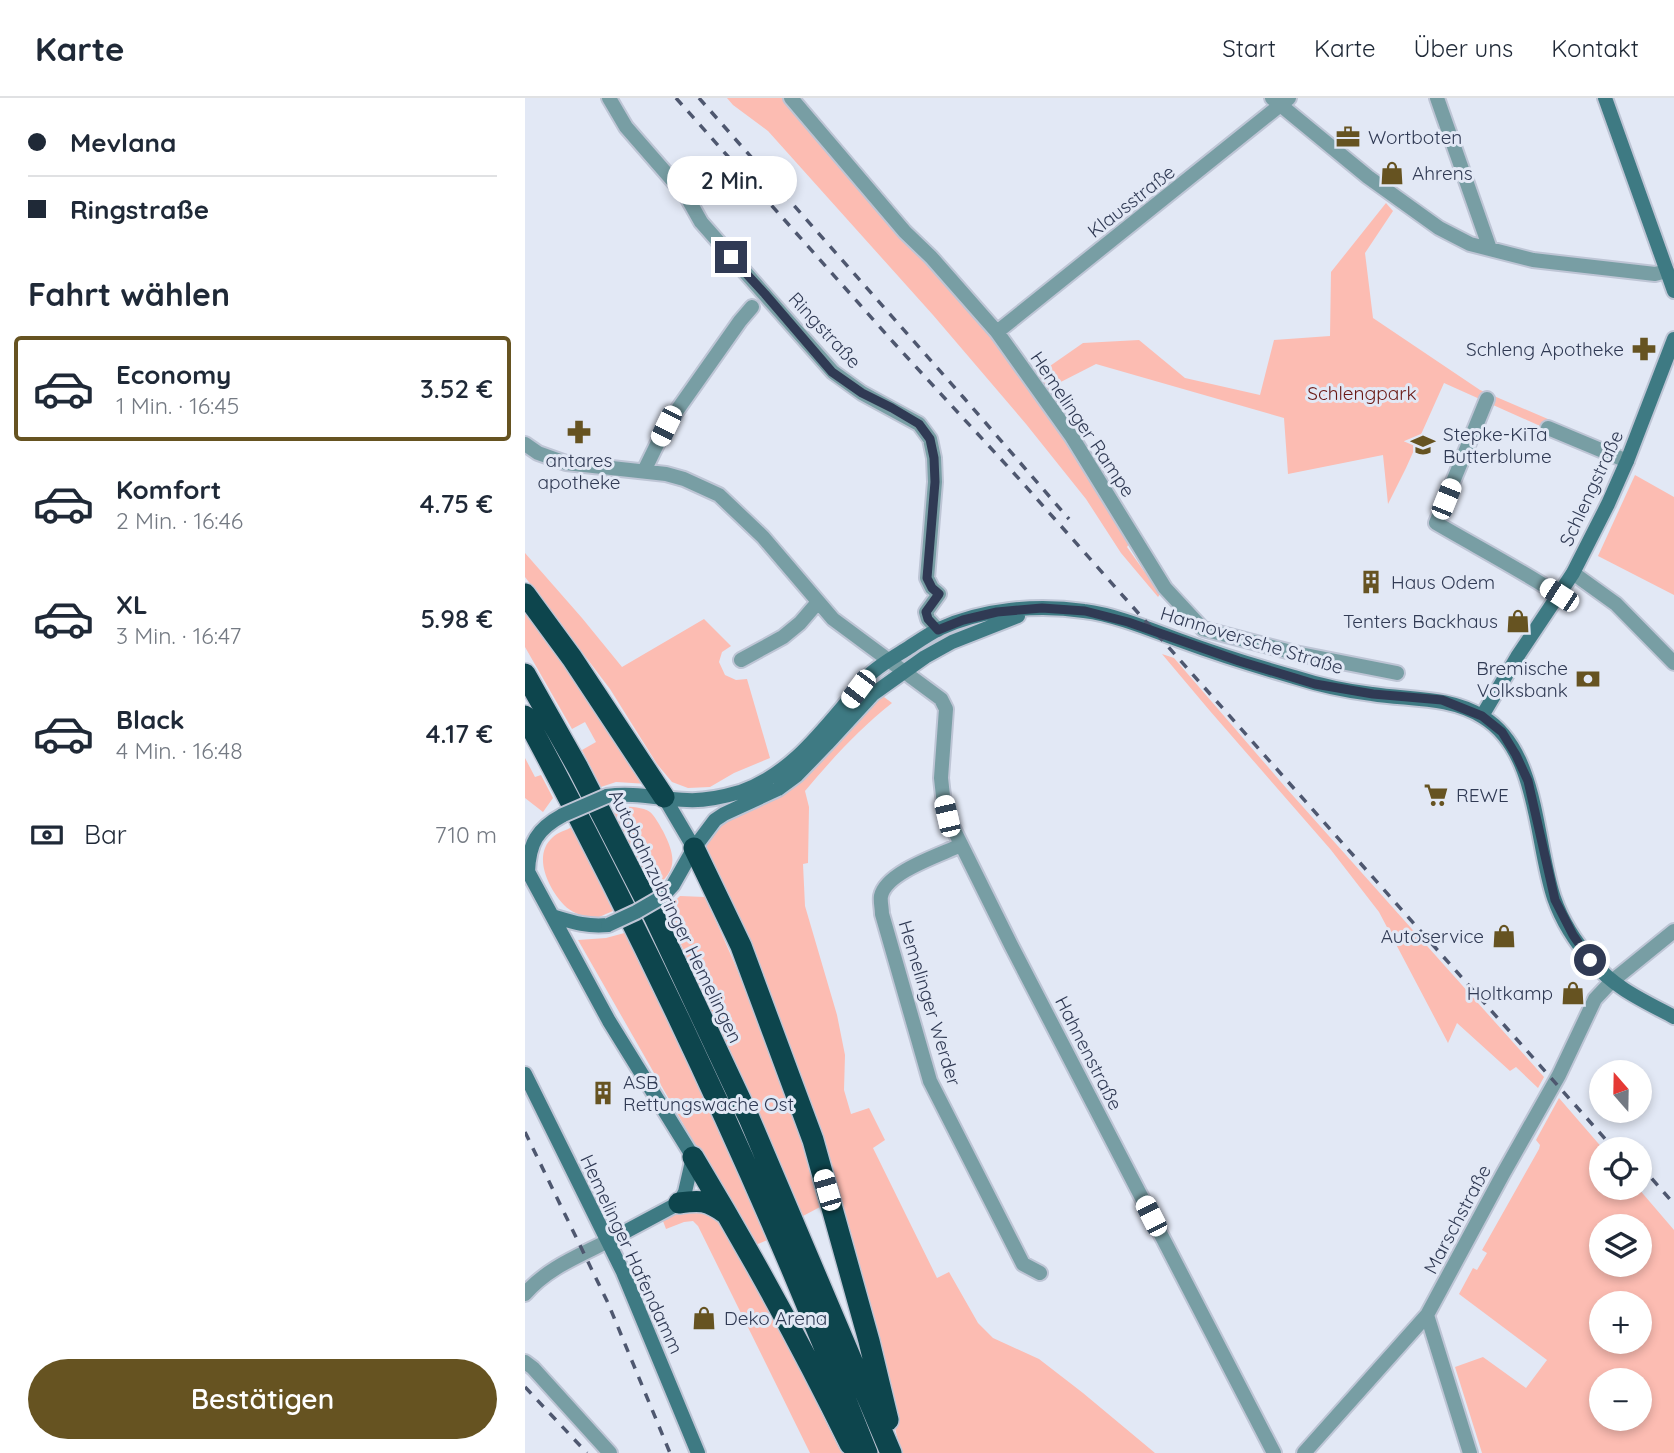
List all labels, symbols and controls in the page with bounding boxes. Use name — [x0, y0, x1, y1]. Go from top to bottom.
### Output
text: Karte — [35, 28, 124, 69]
text: Start — [1222, 33, 1276, 63]
text: Karte — [1314, 33, 1375, 63]
text: Über uns — [1413, 33, 1513, 63]
text: Kontakt — [1551, 33, 1639, 63]
office icon: Wortboten — [1334, 123, 1362, 151]
place label: Wortboten — [1368, 125, 1462, 149]
text: Mevlana — [70, 126, 176, 159]
callout: 2 Min. — [666, 156, 796, 204]
street label: Klausstraße — [1082, 159, 1180, 243]
shop icon: Ahrens — [1378, 159, 1406, 187]
place label: Ahrens — [1412, 161, 1473, 185]
text: 2 Min. — [701, 166, 763, 195]
text: Ringstraße — [70, 193, 209, 226]
route end — [715, 241, 747, 273]
text: Fahrt wählen — [28, 274, 230, 314]
street label: Ringstraße — [784, 287, 866, 373]
pharmacy icon: Schleng Apotheke — [1630, 335, 1658, 363]
place label: Schleng Apotheke — [1466, 337, 1624, 361]
street label: Hemelinger Rampe — [1025, 347, 1141, 501]
icon: car — [32, 357, 95, 420]
text: Economy — [116, 358, 231, 391]
text: 3.52 € — [420, 372, 493, 405]
park label: Schlengpark — [1307, 381, 1417, 405]
text: 1 Min. · 16:45 — [116, 391, 239, 420]
car — [648, 403, 685, 449]
pharmacy icon: antares apotheke — [565, 418, 593, 446]
place label: Stepke-KiTa Butterblume — [1443, 422, 1552, 468]
street label: Schlengstraße — [1554, 426, 1628, 550]
school or university icon: Stepke-KiTa Butterblume — [1409, 431, 1437, 459]
place label: antares apotheke — [538, 448, 620, 494]
icon: car — [32, 472, 95, 535]
text: Komfort — [116, 473, 221, 506]
car — [1429, 476, 1464, 522]
text: 4.75 € — [420, 487, 493, 520]
text: 2 Min. · 16:46 — [116, 506, 243, 535]
building icon: Haus Odem — [1357, 568, 1385, 596]
place label: Haus Odem — [1391, 570, 1495, 594]
car — [1536, 575, 1583, 615]
icon: car — [32, 587, 95, 650]
text: XL — [116, 588, 148, 621]
street label: Hannoversche Straße — [1158, 601, 1346, 679]
text: 5.98 € — [421, 602, 493, 635]
shop icon: Tenters Backhaus — [1504, 607, 1532, 635]
place label: Tenters Backhaus — [1343, 609, 1498, 633]
text: 3 Min. · 16:47 — [116, 621, 241, 650]
place label: Bremische Volksbank — [1476, 656, 1568, 702]
bank icon: Bremische Volksbank — [1574, 665, 1602, 693]
car — [837, 666, 880, 712]
icon: car — [32, 702, 95, 765]
text: Black — [116, 703, 185, 736]
text: 4.17 € — [426, 717, 493, 750]
text: 4 Min. · 16:48 — [116, 736, 243, 765]
supermarket icon: REWE — [1422, 781, 1450, 809]
place label: REWE — [1456, 783, 1509, 807]
street label: Autobahnzubringer Hemelingen — [604, 785, 748, 1047]
car — [933, 793, 962, 839]
icon: cash — [28, 816, 66, 854]
text: Bar — [84, 818, 127, 851]
text: 710 m — [435, 820, 497, 849]
street label: Hemelinger Werder — [893, 917, 967, 1089]
shop icon: Autoservice — [1490, 922, 1518, 950]
place label: Autoservice — [1381, 924, 1484, 948]
route start — [1574, 944, 1606, 976]
shop icon: Holtkamp — [1559, 979, 1587, 1007]
place label: Holtkamp — [1467, 981, 1553, 1005]
street label: Hahnenstraße — [1050, 992, 1128, 1114]
north arrow — [1589, 1060, 1652, 1124]
map controls — [1589, 1060, 1652, 1431]
place label: ASB Rettungswache Ost — [623, 1070, 794, 1116]
building icon: ASB Rettungswache Ost — [589, 1079, 617, 1107]
button: locate — [1589, 1137, 1652, 1200]
street label: Hemelinger Hafendamm — [575, 1150, 689, 1358]
street label: Marschstraße — [1418, 1160, 1496, 1278]
car — [812, 1167, 843, 1213]
car — [1133, 1193, 1170, 1239]
button: layers — [1589, 1214, 1652, 1277]
button: + — [1589, 1291, 1652, 1354]
shop icon: Deko Arena — [690, 1304, 718, 1332]
place label: Deko Arena — [724, 1306, 827, 1330]
button: Bestätigen — [28, 1359, 497, 1439]
button: − — [1589, 1368, 1652, 1431]

